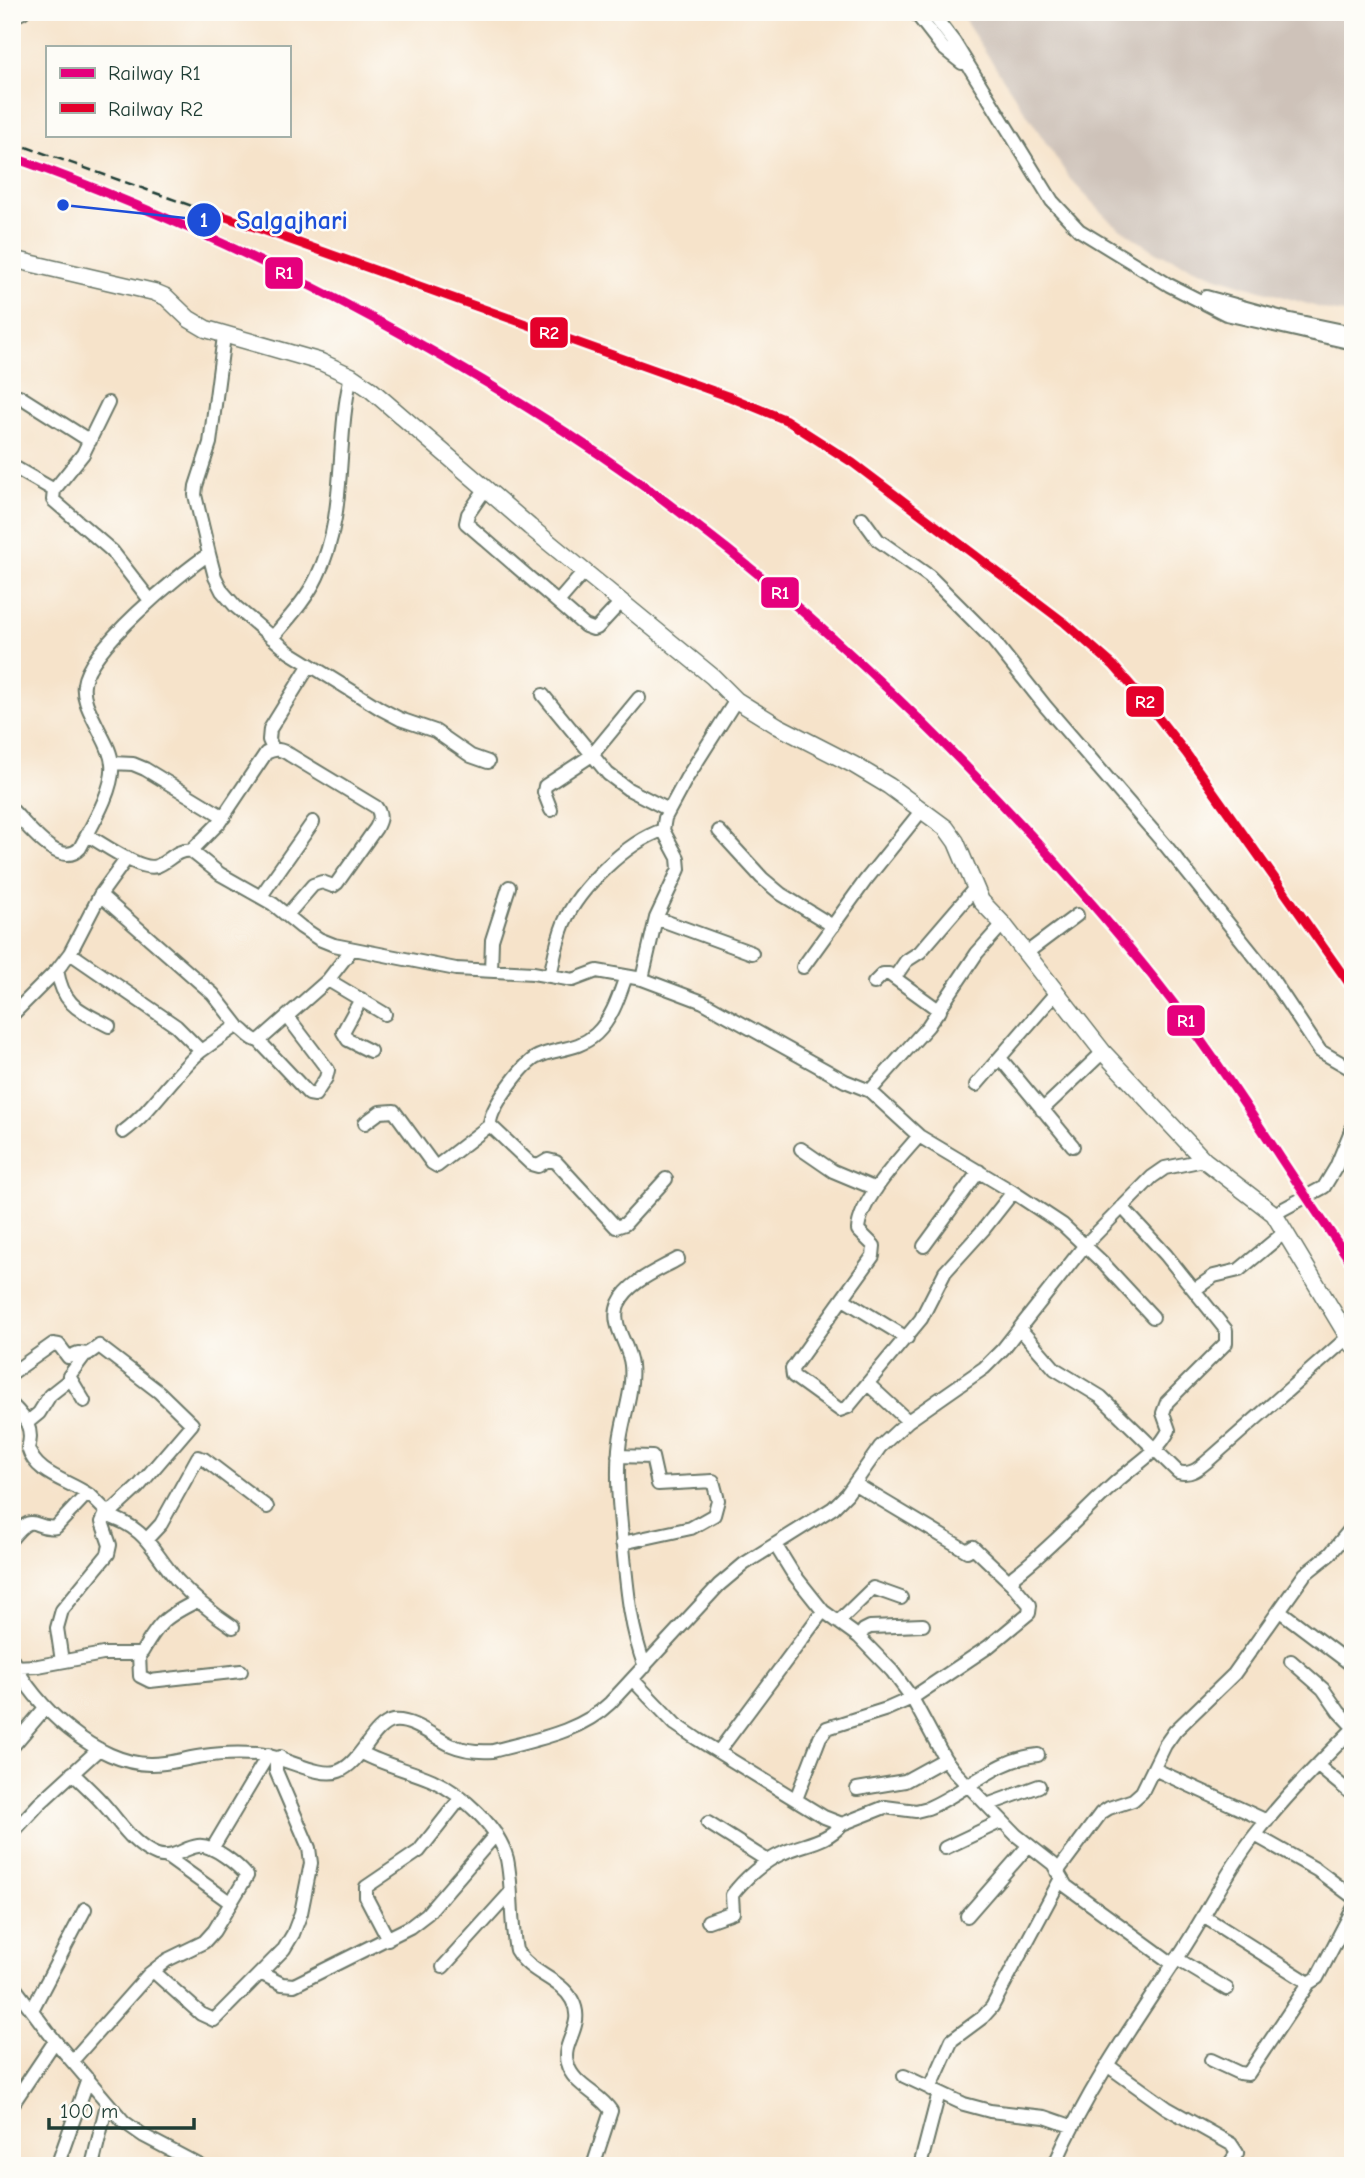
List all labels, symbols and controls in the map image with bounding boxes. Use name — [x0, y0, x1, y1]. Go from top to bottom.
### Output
legend — [46, 46, 290, 136]
text: Railway R1 — [108, 61, 201, 85]
text: Railway R2 — [108, 97, 203, 121]
callout: Salgajhari — [187, 196, 362, 243]
text: Salgajhari — [236, 206, 348, 236]
text: 1 — [200, 208, 208, 232]
line badge: R1 — [264, 256, 304, 290]
text: R1 — [275, 262, 293, 284]
line badge: R2 — [529, 316, 569, 349]
text: R2 — [539, 322, 559, 344]
line badge: R1 — [760, 576, 800, 609]
text: R1 — [771, 582, 789, 604]
line badge: R2 — [1125, 685, 1165, 718]
text: R2 — [1135, 691, 1155, 713]
line badge: R1 — [1166, 1004, 1206, 1037]
text: R1 — [1177, 1010, 1195, 1032]
scale bar — [49, 2087, 194, 2131]
text: 100 m — [60, 2099, 118, 2123]

